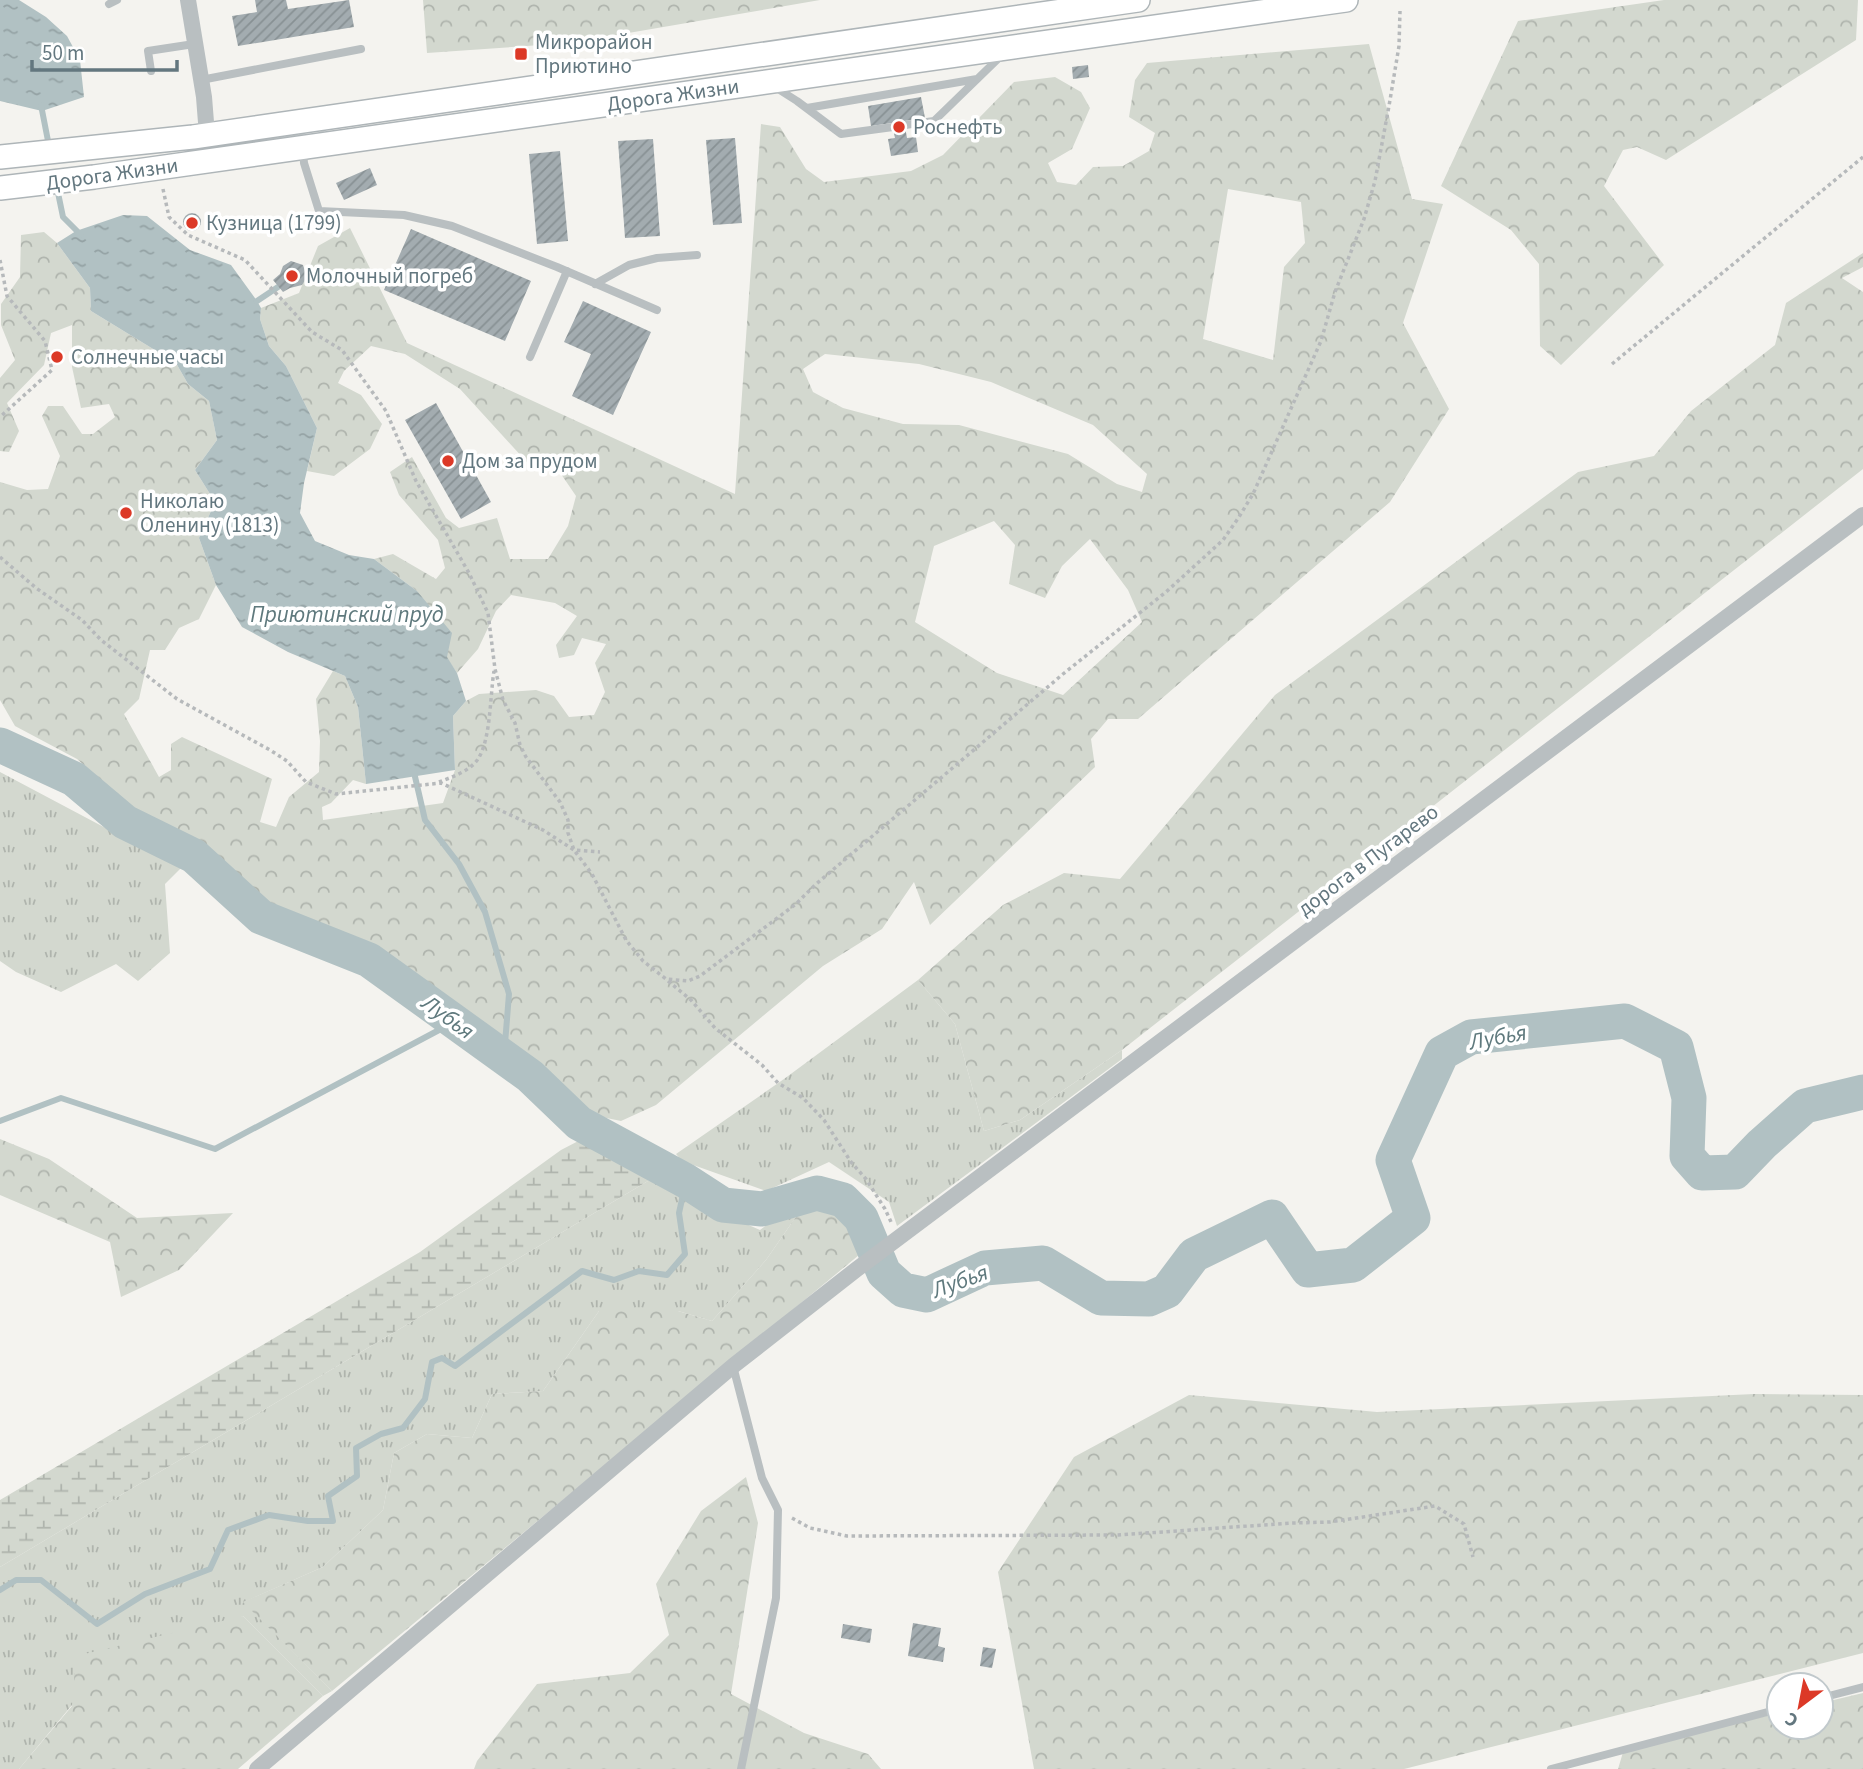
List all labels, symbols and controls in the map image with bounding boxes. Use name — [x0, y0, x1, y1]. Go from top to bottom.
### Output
place label: Микрорайон Приютино — [535, 27, 653, 81]
scale bar — [32, 28, 177, 72]
text: 50 m — [42, 38, 84, 68]
marker: Микрорайон Приютино — [513, 46, 529, 62]
street label: Дорога Жизни — [605, 71, 741, 119]
place label: Роснефть — [913, 112, 1003, 142]
marker: Роснефть — [891, 119, 907, 135]
street label: Дорога Жизни — [44, 150, 180, 198]
place label: Кузница (1799) — [206, 208, 342, 238]
marker: Кузница (1799) — [184, 215, 200, 231]
place label: Молочный погреб — [306, 261, 473, 291]
marker: Молочный погреб — [284, 268, 300, 284]
place label: Солнечные часы — [71, 342, 224, 372]
marker: Солнечные часы — [49, 349, 65, 365]
place label: Дом за прудом — [462, 446, 598, 476]
marker: Дом за прудом — [440, 453, 456, 469]
place label: Николаю Оленину (1813) — [140, 486, 279, 540]
marker: Николаю Оленину (1813) — [118, 505, 134, 521]
water label: Приютинский пруд — [250, 598, 444, 631]
street label: дорога в Пугарево — [1291, 797, 1445, 923]
water label: Лубья — [413, 985, 481, 1047]
water label: Лубья — [1465, 1016, 1529, 1059]
water label: Лубья — [925, 1256, 993, 1307]
north arrow — [1765, 1671, 1835, 1741]
text: С — [1780, 1705, 1804, 1734]

